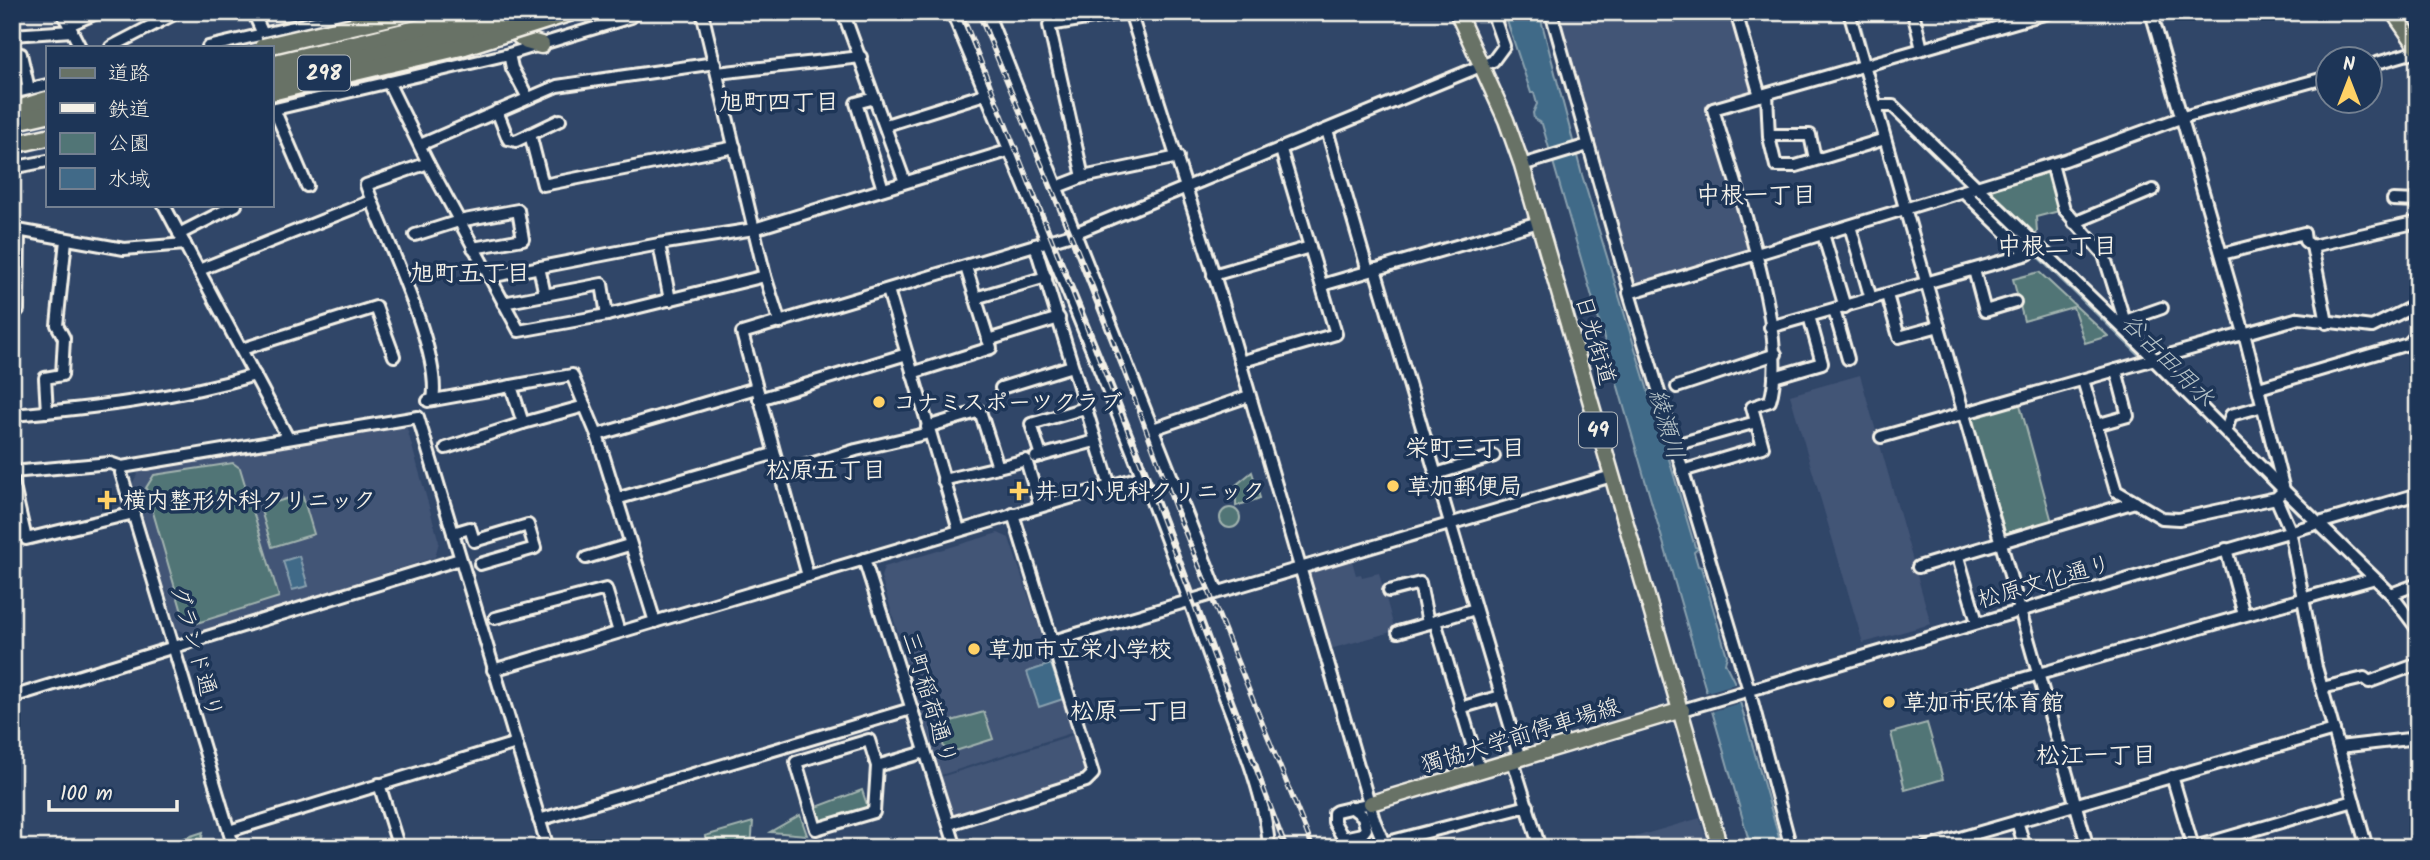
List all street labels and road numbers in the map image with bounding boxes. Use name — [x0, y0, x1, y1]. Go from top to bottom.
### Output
road number: 298 — [298, 56, 350, 90]
street label: 日光街道 — [1564, 291, 1624, 390]
road number: 49 — [1579, 412, 1617, 448]
street label: 松原文化通り — [1973, 547, 2116, 619]
street label: グランド通り — [159, 580, 231, 723]
street label: 三町稲荷通り — [891, 627, 965, 770]
street label: 獨協大学前停車場線 — [1416, 689, 1625, 784]

